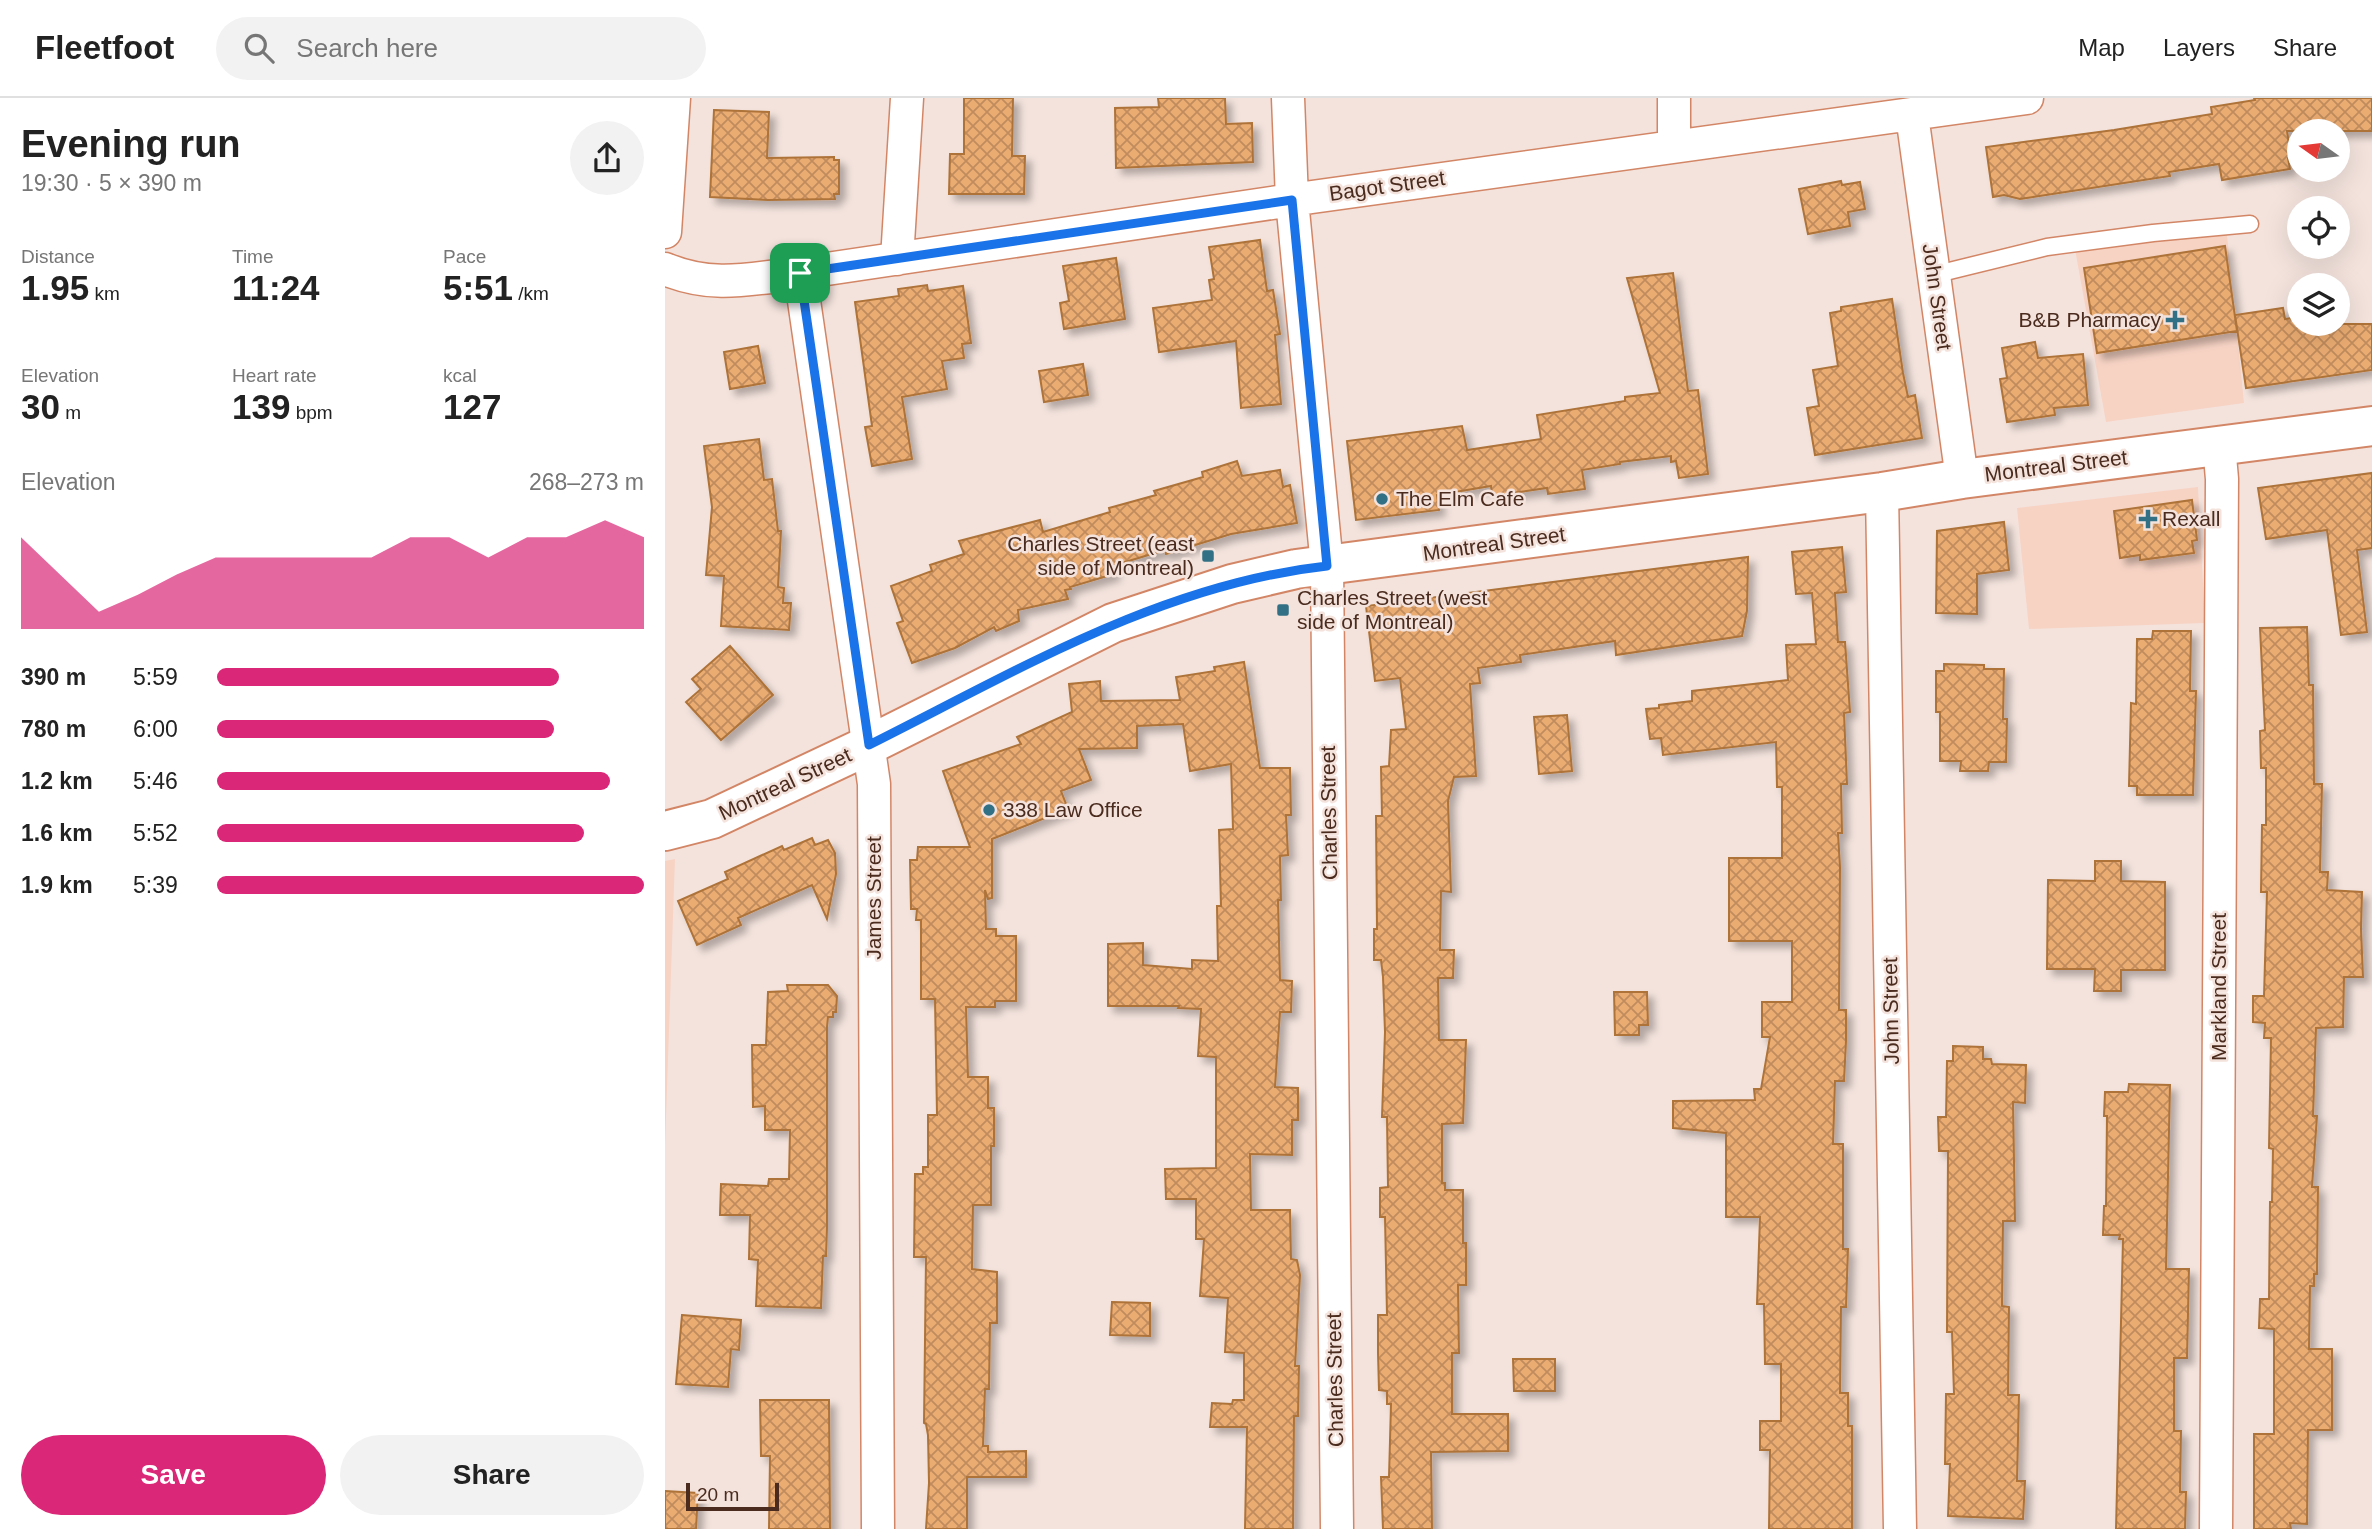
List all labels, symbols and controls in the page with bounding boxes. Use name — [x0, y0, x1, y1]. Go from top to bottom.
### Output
search box — [216, 17, 706, 80]
text: Fleetfoot — [35, 29, 174, 66]
icon: search — [240, 29, 278, 67]
text: Search here — [296, 33, 438, 63]
text: Map — [2078, 34, 2125, 61]
text: Layers — [2163, 34, 2235, 61]
text: Share — [2273, 34, 2337, 61]
north arrow — [2287, 119, 2350, 182]
map controls — [2287, 119, 2350, 336]
button: share — [570, 121, 644, 195]
text: Evening run — [21, 123, 241, 165]
street label: Bagot Street — [1328, 166, 1446, 205]
text: 19:30 · 5 × 390 m — [21, 170, 202, 196]
button: locate — [2287, 196, 2350, 259]
street label: John Street — [1919, 242, 1956, 352]
pin — [770, 243, 830, 303]
text: Distance — [21, 246, 95, 267]
text: Time — [232, 246, 274, 267]
text: Pace — [443, 246, 486, 267]
icon: arrive — [781, 254, 819, 292]
text: 1.95 — [21, 268, 89, 307]
text: 11:24 — [232, 268, 320, 307]
text: 5:51 — [443, 268, 513, 307]
button: layers — [2287, 273, 2350, 336]
text: km — [89, 283, 120, 304]
text: /km — [513, 283, 549, 304]
place label: B&B Pharmacy — [2019, 308, 2161, 331]
marker: B&B Pharmacy — [2167, 312, 2183, 328]
text: Elevation — [21, 365, 99, 386]
text: Heart rate — [232, 365, 316, 386]
text: kcal — [443, 365, 477, 386]
text: 30 — [21, 387, 60, 426]
text: 139 — [232, 387, 290, 426]
text: 127 — [443, 387, 501, 426]
text: m — [60, 402, 81, 423]
text: bpm — [290, 402, 333, 423]
street label: Montreal Street — [1983, 445, 2129, 486]
text: Elevation — [21, 469, 116, 495]
text: 268–273 m — [529, 469, 644, 495]
place label: The Elm Cafe — [1396, 487, 1524, 510]
marker: The Elm Cafe — [1374, 491, 1390, 507]
place label: Rexall — [2162, 507, 2220, 530]
marker: Rexall — [2140, 511, 2156, 527]
street label: Montreal Street — [1421, 522, 1567, 565]
place label: Charles Street (east side of Montreal) — [1007, 532, 1194, 579]
marker: Charles Street (east side of Montreal) — [1200, 548, 1216, 564]
place label: Charles Street (west side of Montreal) — [1297, 586, 1487, 633]
marker: Charles Street (west side of Montreal) — [1275, 602, 1291, 618]
text: 390 m — [21, 664, 86, 690]
text: 5:59 — [133, 664, 178, 690]
text: 780 m — [21, 716, 86, 742]
text: 6:00 — [133, 716, 178, 742]
street label: Montreal Street — [715, 743, 855, 824]
street label: Charles Street — [1316, 746, 1341, 880]
text: 1.2 km — [21, 768, 93, 794]
text: 5:46 — [133, 768, 178, 794]
place label: 338 Law Office — [1003, 798, 1143, 821]
marker: 338 Law Office — [981, 802, 997, 818]
text: 1.6 km — [21, 820, 93, 846]
text: 5:52 — [133, 820, 178, 846]
street label: James Street — [862, 836, 885, 960]
text: 1.9 km — [21, 872, 93, 898]
text: 5:39 — [133, 872, 178, 898]
street label: Markland Street — [2207, 913, 2230, 1061]
street label: John Street — [1878, 957, 1903, 1065]
street label: Charles Street — [1322, 1313, 1347, 1447]
button: Save — [21, 1435, 326, 1515]
button: Share — [340, 1435, 644, 1515]
scale bar — [686, 1480, 779, 1512]
text: 20 m — [697, 1484, 739, 1505]

